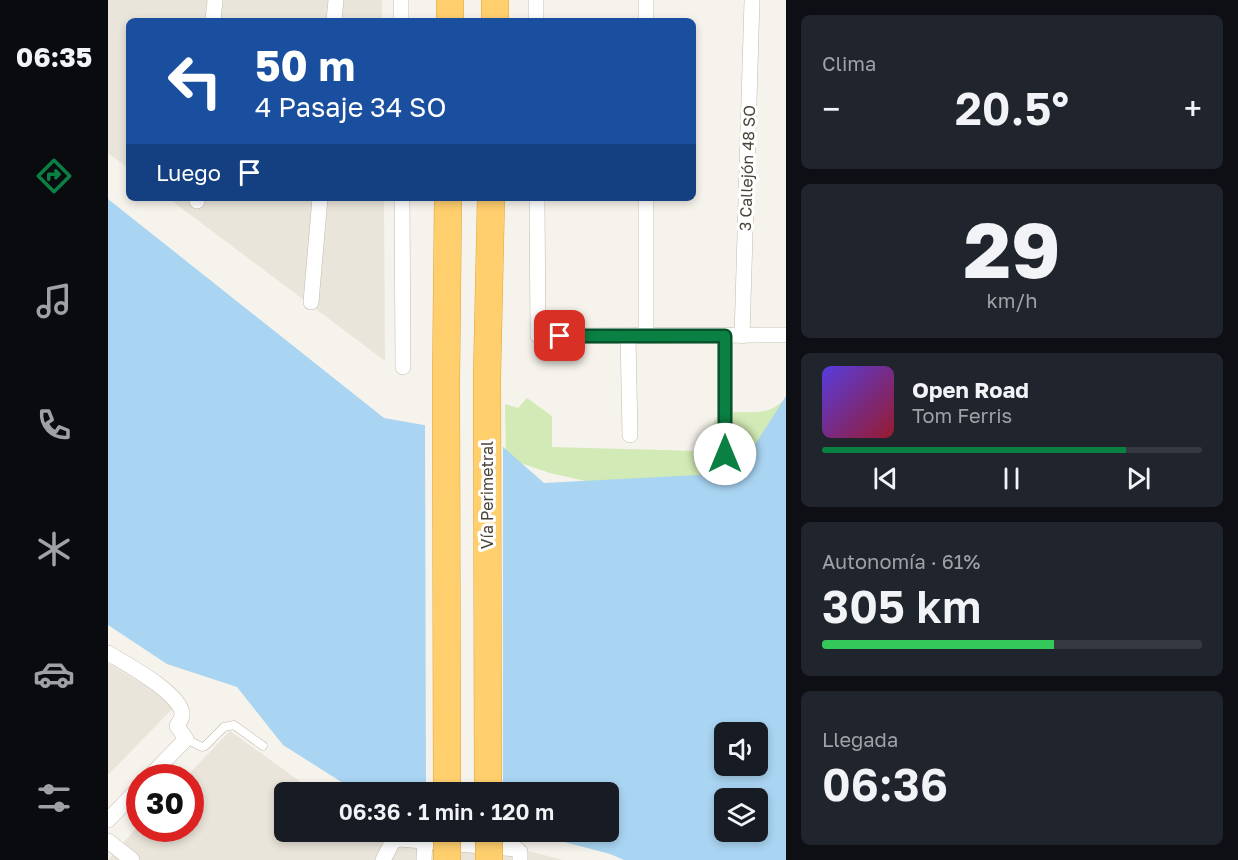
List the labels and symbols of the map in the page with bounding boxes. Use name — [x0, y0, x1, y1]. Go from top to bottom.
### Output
street label: 3 Callejón 48 SO — [735, 105, 759, 231]
pin — [534, 310, 585, 361]
position arrow — [693, 422, 757, 486]
street label: Vía Perimetral — [477, 441, 497, 549]
speed limit sign: 30 — [126, 764, 204, 842]

